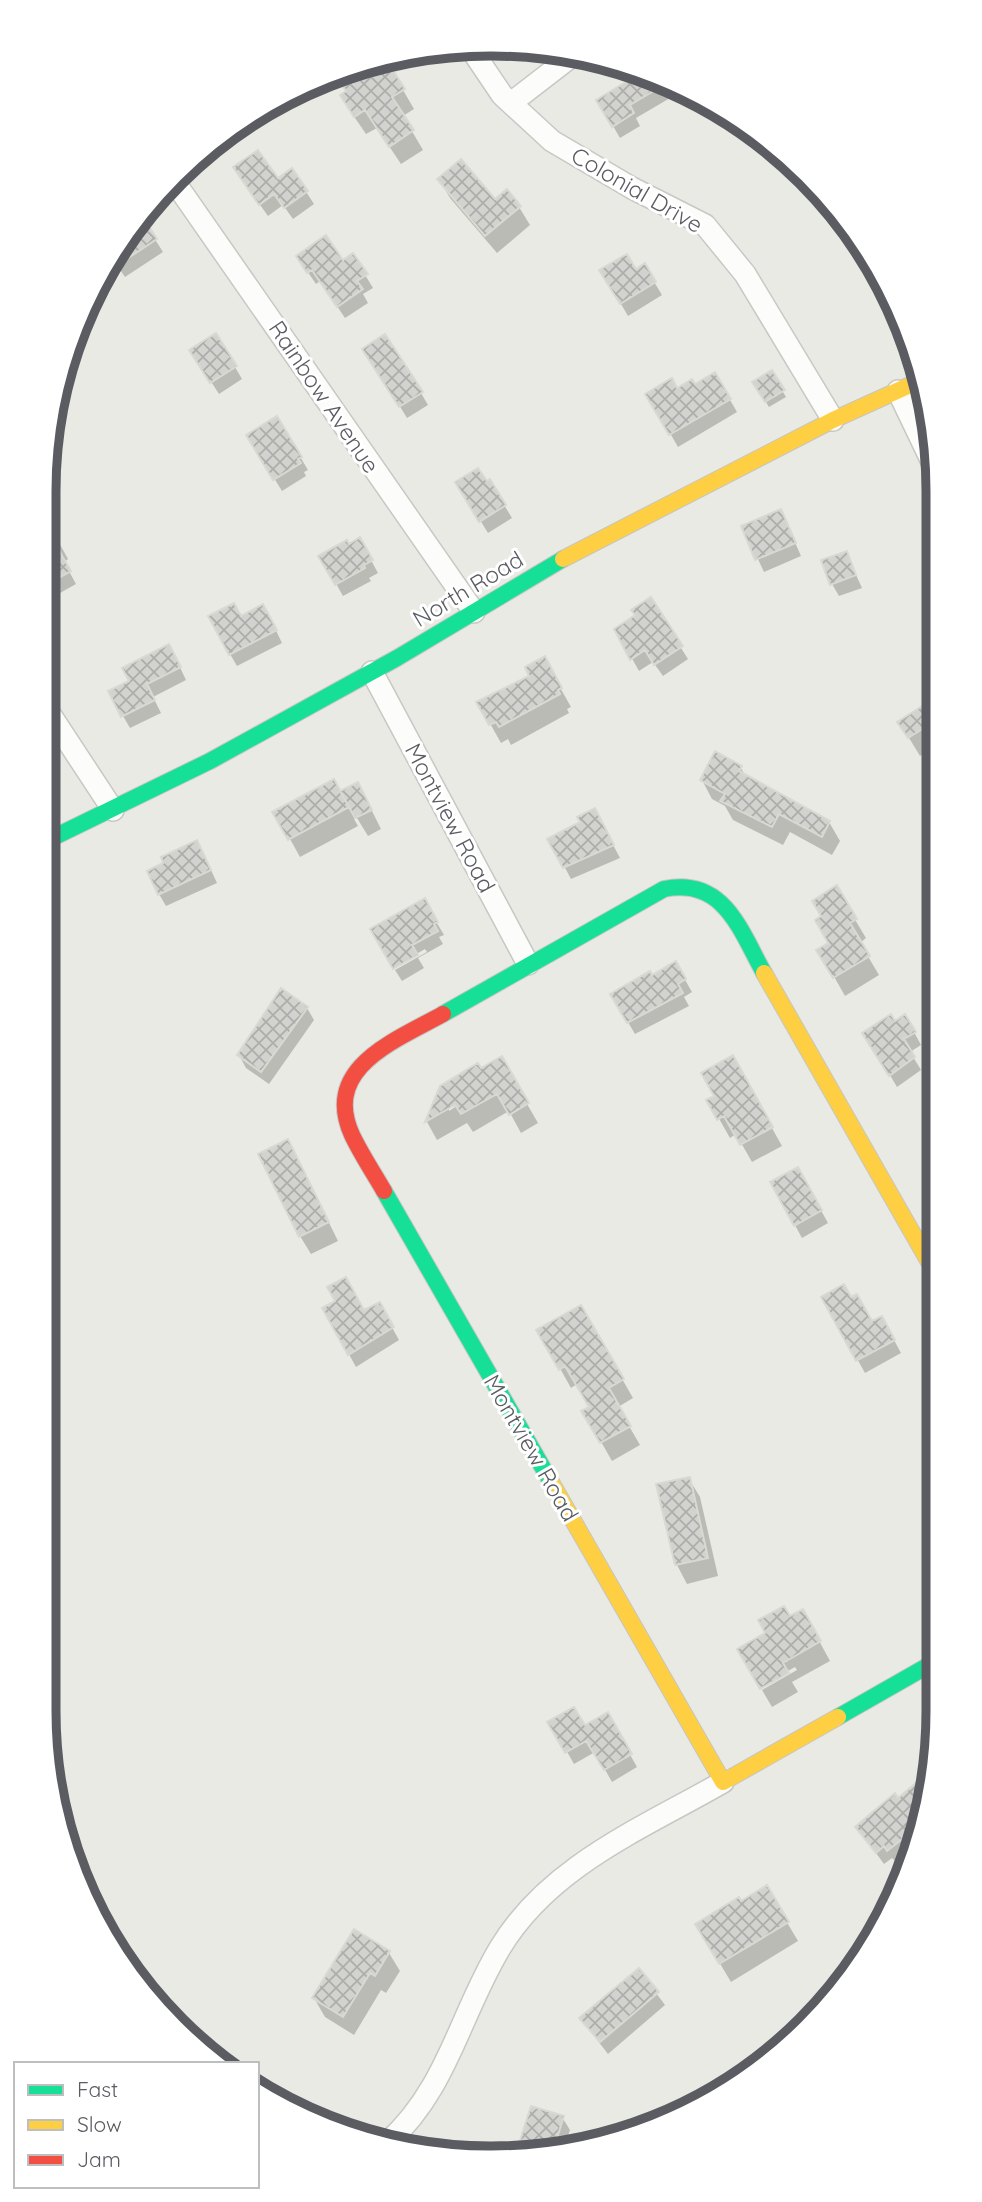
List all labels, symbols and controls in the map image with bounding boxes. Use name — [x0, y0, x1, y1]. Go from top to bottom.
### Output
street label: Colonial Drive — [566, 140, 708, 239]
street label: Rainbow Avenue — [263, 315, 386, 479]
street label: North Road — [407, 544, 528, 633]
street label: Montview Road — [399, 738, 502, 897]
street label: Montview Road — [478, 1369, 585, 1526]
legend — [14, 2062, 259, 2188]
text: Fast — [77, 2076, 118, 2102]
text: Slow — [77, 2111, 122, 2137]
text: Jam — [77, 2146, 121, 2172]

